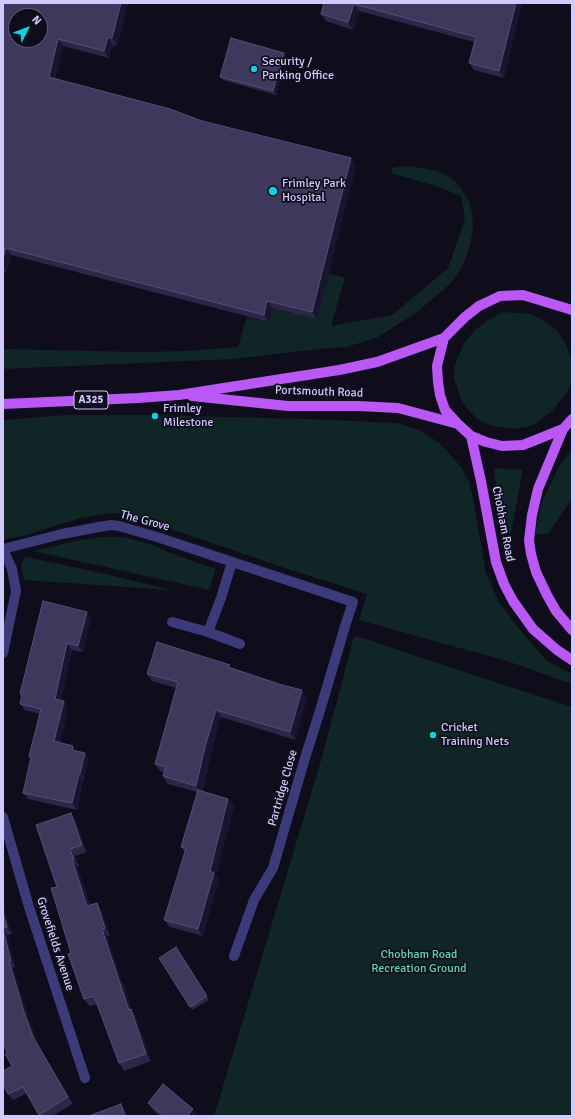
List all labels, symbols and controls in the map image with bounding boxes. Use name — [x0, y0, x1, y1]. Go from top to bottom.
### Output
north arrow — [8, 8, 48, 48]
text: N — [29, 13, 44, 27]
place label: Security / Parking Office — [262, 55, 334, 83]
marker: Security / Parking Office — [249, 64, 259, 74]
place label: Frimley Park Hospital — [282, 177, 346, 205]
marker: Frimley Park Hospital — [267, 185, 279, 197]
street label: Portsmouth Road — [275, 383, 363, 401]
road number: A325 — [74, 391, 108, 409]
place label: Frimley Milestone — [163, 402, 213, 430]
marker: Frimley Milestone — [150, 411, 160, 421]
street label: Chobham Road — [489, 485, 517, 563]
street label: The Grove — [119, 508, 171, 534]
place label: Cricket Training Nets — [441, 721, 509, 749]
marker: Cricket Training Nets — [428, 730, 438, 740]
street label: Partridge Close — [265, 748, 301, 828]
street label: Grovefields Avenue — [33, 895, 77, 993]
park label: Chobham Road Recreation Ground — [371, 948, 467, 976]

